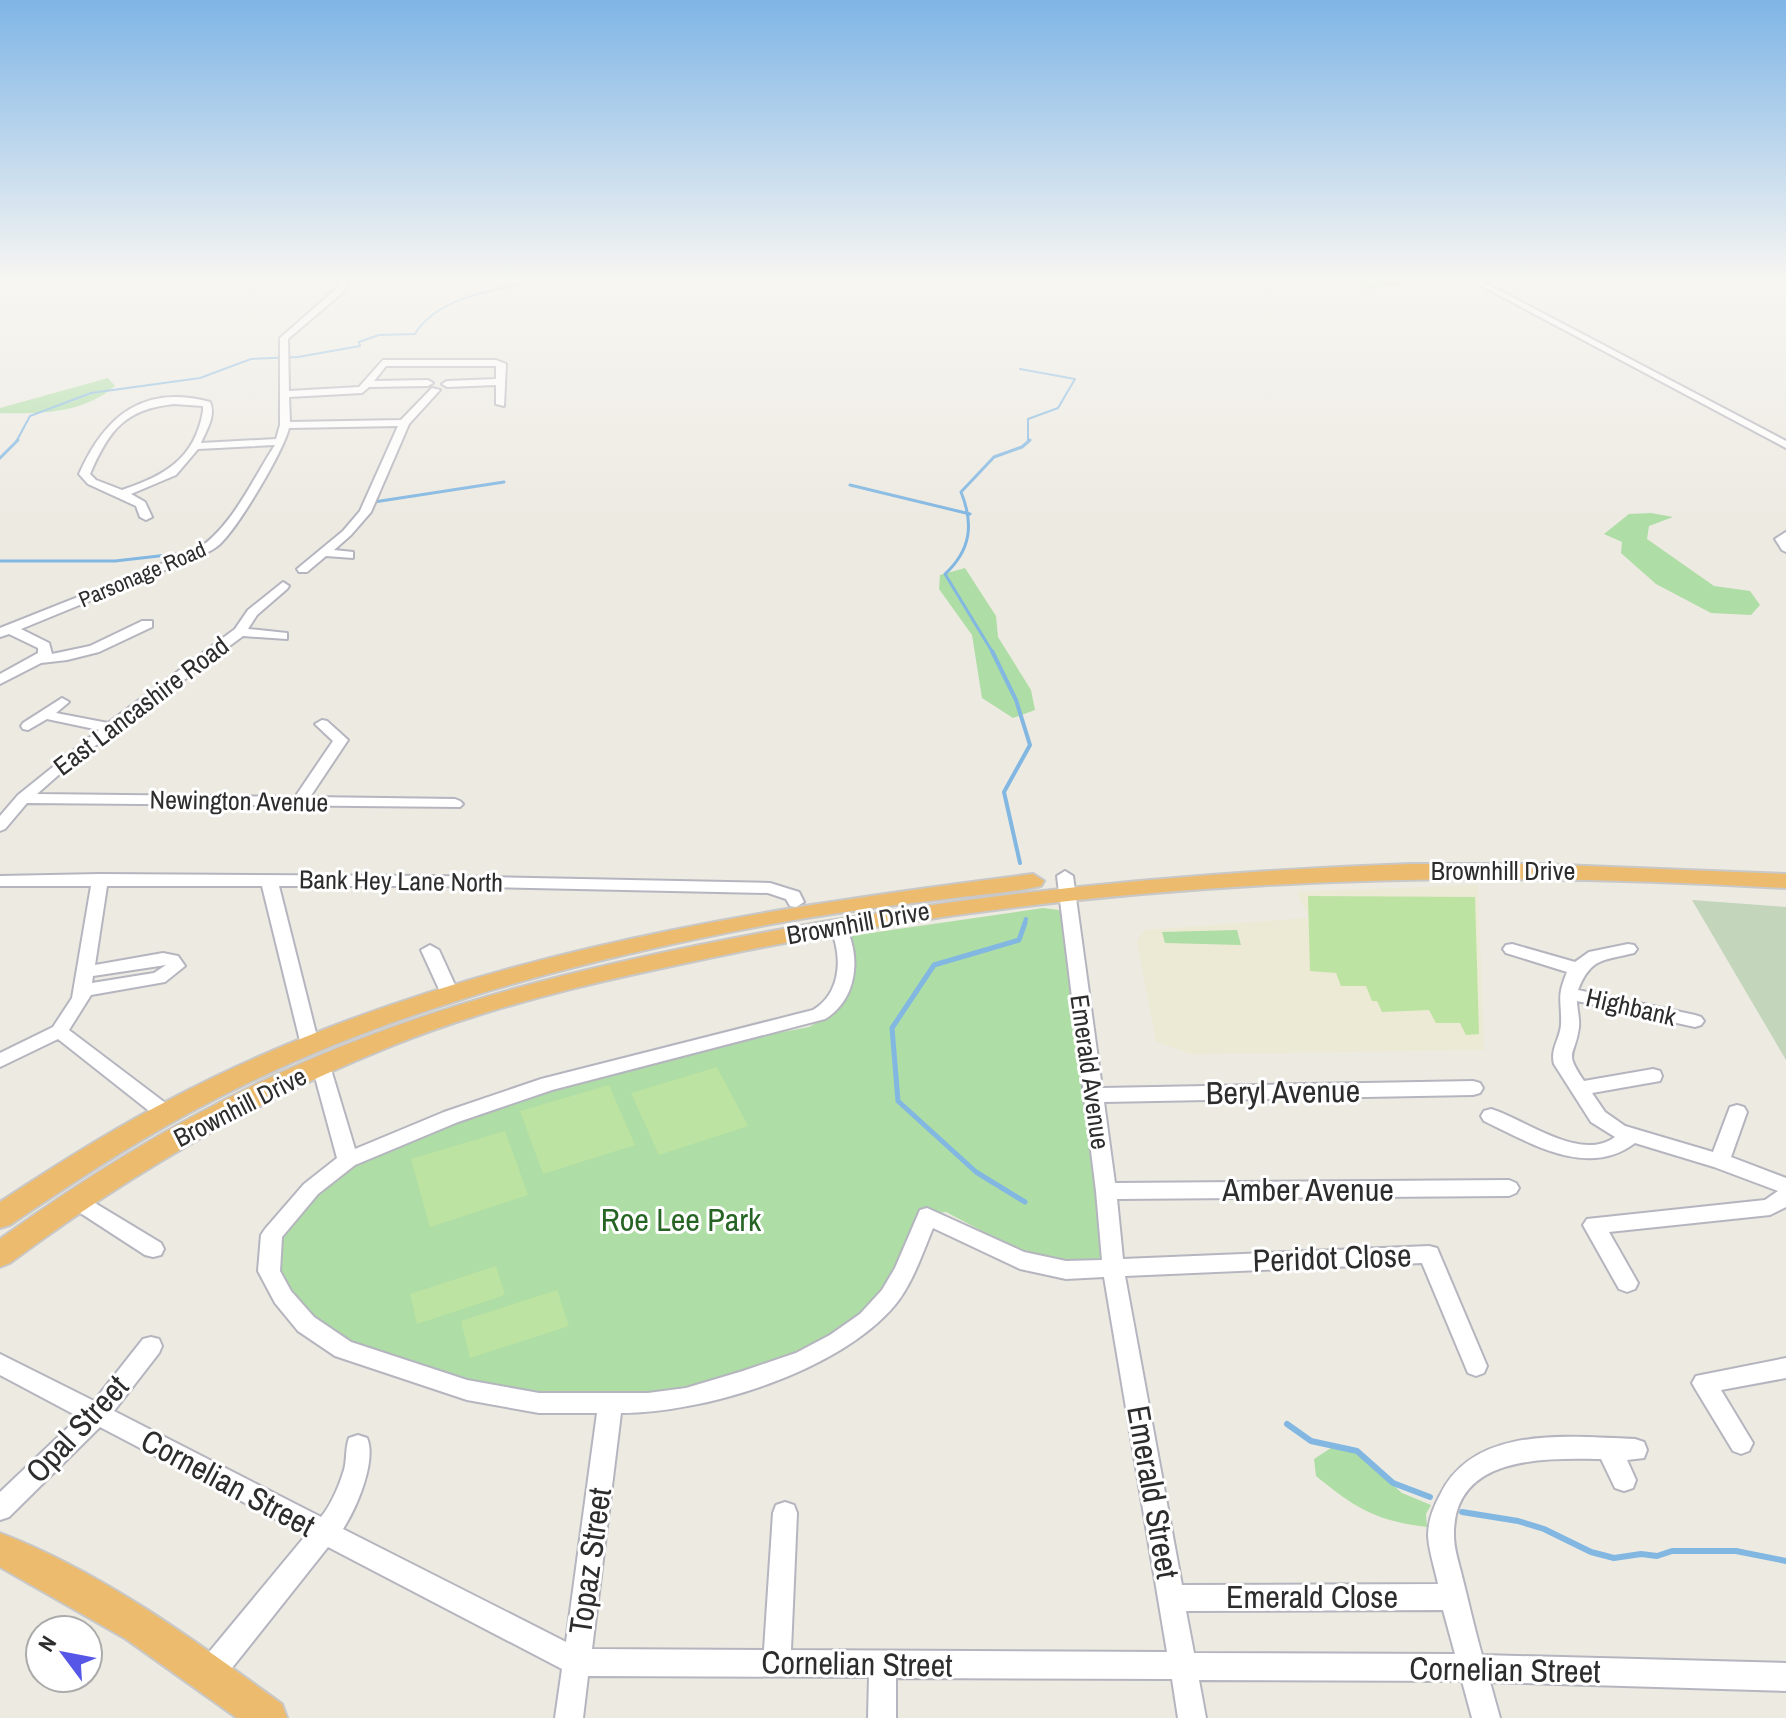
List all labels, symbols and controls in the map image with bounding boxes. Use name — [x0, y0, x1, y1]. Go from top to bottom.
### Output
street label: Parsonage Road — [74, 534, 210, 614]
street label: East Lancashire Road — [46, 628, 235, 783]
street label: Newington Avenue — [149, 781, 329, 820]
street label: Brownhill Drive — [1431, 853, 1575, 888]
street label: Bank Hey Lane North — [299, 861, 503, 900]
street label: Brownhill Drive — [784, 893, 932, 952]
street label: Highbank — [1583, 979, 1680, 1034]
street label: Emerald Avenue — [1062, 992, 1119, 1152]
street label: Brownhill Drive — [167, 1058, 312, 1155]
street label: Beryl Avenue — [1206, 1069, 1360, 1114]
street label: Amber Avenue — [1221, 1168, 1394, 1211]
park label: Roe Lee Park — [601, 1198, 762, 1241]
street label: Peridot Close — [1252, 1233, 1412, 1282]
street label: Opal Street — [16, 1365, 138, 1492]
street label: Emerald Street — [1117, 1402, 1190, 1582]
street label: Cornelian Street — [134, 1419, 323, 1546]
street label: Topaz Street — [558, 1485, 621, 1637]
street label: Emerald Close — [1226, 1575, 1398, 1618]
north arrow — [24, 1614, 104, 1694]
text: N — [31, 1630, 63, 1657]
street label: Cornelian Street — [761, 1640, 953, 1687]
street label: Cornelian Street — [1409, 1646, 1601, 1693]

